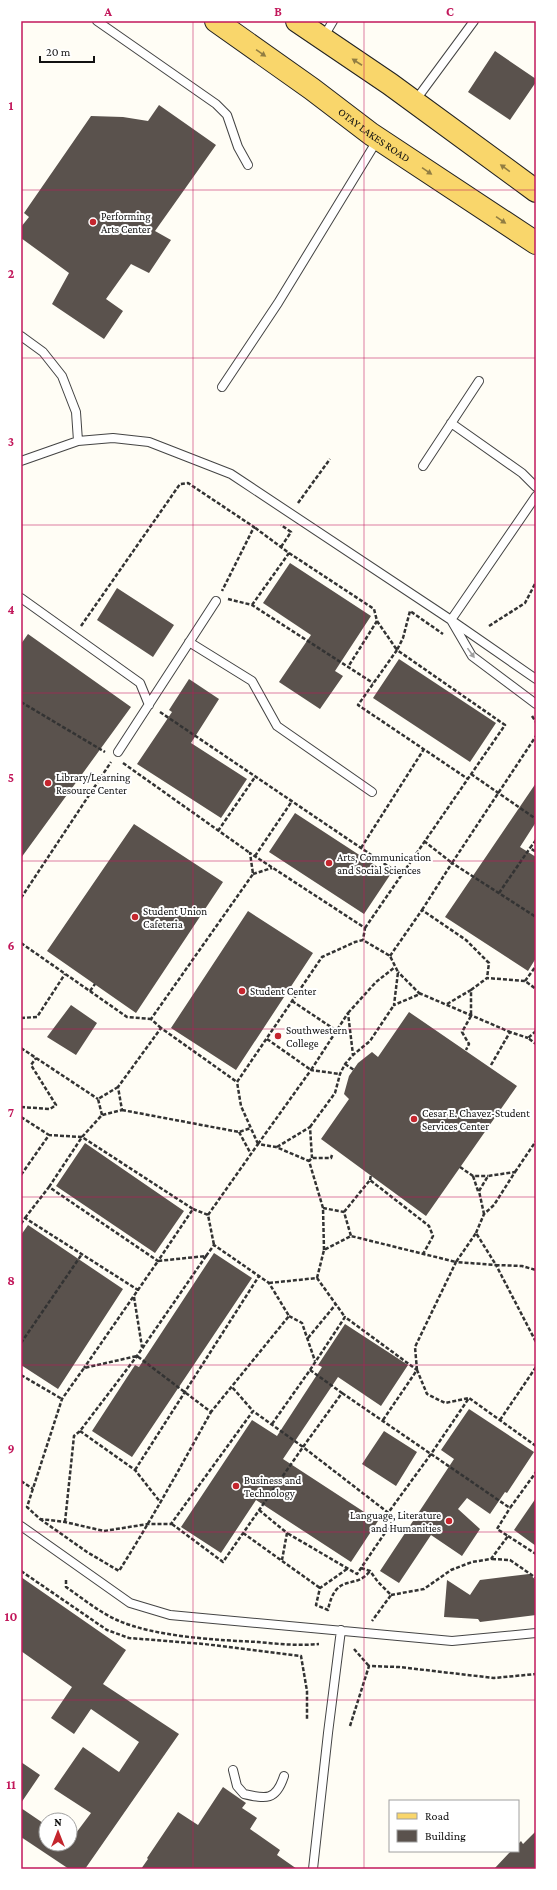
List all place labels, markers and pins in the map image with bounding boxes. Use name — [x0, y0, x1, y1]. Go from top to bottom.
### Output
place label: Performing Arts Center — [101, 210, 151, 235]
marker: Performing Arts Center — [88, 217, 98, 227]
place label: Library/Learning Resource Center — [56, 771, 131, 796]
marker: Library/Learning Resource Center — [43, 778, 53, 788]
place label: Arts, Communication and Social Sciences — [337, 851, 431, 876]
marker: Arts, Communication and Social Sciences — [324, 858, 334, 868]
place label: Student Union Cafeteria — [143, 905, 207, 930]
marker: Student Union Cafeteria — [130, 912, 140, 922]
place label: Student Center — [250, 985, 316, 997]
marker: Student Center — [237, 986, 247, 996]
place label: Southwestern College — [286, 1024, 347, 1050]
marker: Southwestern College — [273, 1031, 283, 1041]
place label: Cesar E. Chavez-Student Services Center — [422, 1107, 530, 1132]
marker: Cesar E. Chavez-Student Services Center — [409, 1114, 419, 1124]
place label: Business and Technology — [244, 1474, 301, 1500]
marker: Business and Technology — [231, 1481, 241, 1491]
place label: Language, Literature and Humanities — [350, 1509, 441, 1534]
marker: Language, Literature and Humanities — [444, 1516, 454, 1526]

